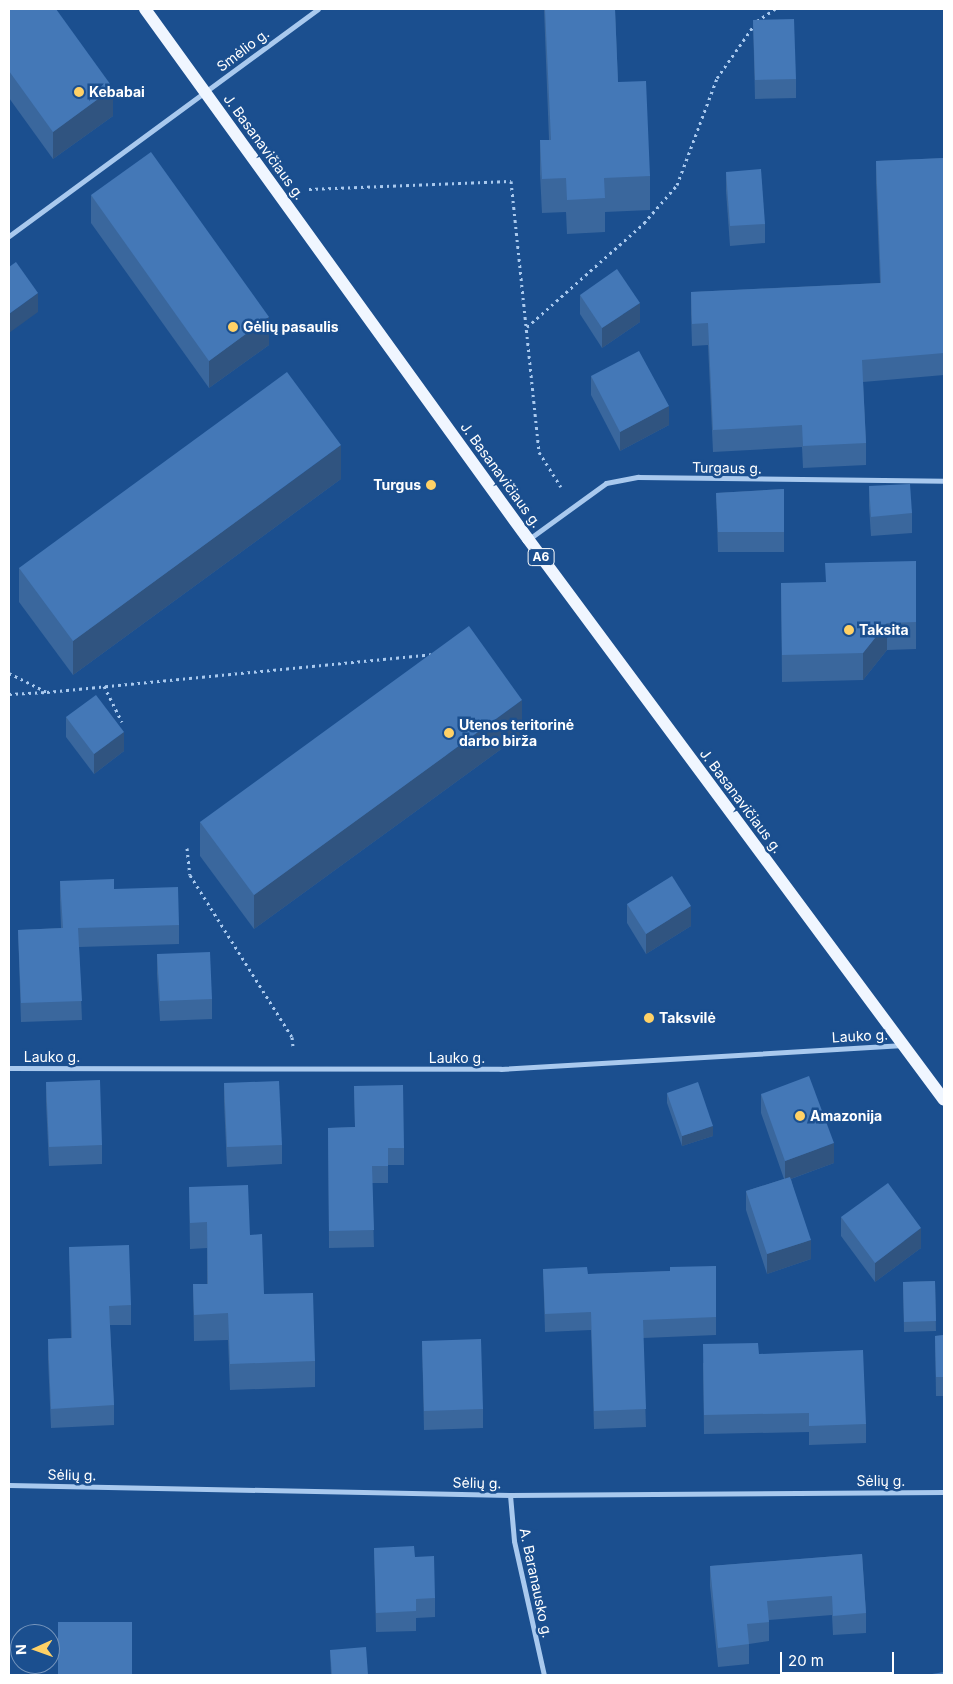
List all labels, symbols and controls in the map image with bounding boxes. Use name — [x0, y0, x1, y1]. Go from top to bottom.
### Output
street label: Smėlio g. — [214, 25, 272, 75]
place label: Kebabai — [89, 84, 145, 100]
marker: Kebabai — [73, 86, 85, 98]
street label: J. Basanavičiaus g. — [220, 91, 308, 203]
place label: Gėlių pasaulis — [243, 319, 339, 335]
marker: Gėlių pasaulis — [227, 321, 239, 333]
street label: J. Basanavičiaus g. — [457, 419, 545, 531]
street label: Turgaus g. — [692, 459, 762, 477]
place label: Turgus — [373, 477, 421, 493]
marker: Turgus — [425, 479, 437, 491]
road number: A6 — [527, 548, 555, 566]
place label: Taksita — [859, 622, 909, 638]
marker: Taksita — [843, 624, 855, 636]
place label: Utenos teritorinė darbo birža — [459, 717, 574, 750]
marker: Utenos teritorinė darbo birža — [443, 727, 455, 739]
street label: J. Basanavičiaus g. — [696, 745, 786, 857]
place label: Taksvilė — [659, 1010, 716, 1026]
marker: Taksvilė — [643, 1012, 655, 1024]
street label: Lauko g. — [831, 1026, 889, 1046]
street label: Lauko g. — [24, 1049, 80, 1065]
street label: Lauko g. — [429, 1050, 485, 1066]
place label: Amazonija — [810, 1108, 882, 1124]
marker: Amazonija — [794, 1110, 806, 1122]
street label: Sėlių g. — [47, 1466, 97, 1484]
street label: Sėlių g. — [857, 1473, 905, 1489]
street label: Sėlių g. — [452, 1474, 502, 1492]
street label: A. Baranausko g. — [516, 1527, 556, 1639]
north arrow — [10, 1624, 60, 1674]
scale bar — [783, 1642, 897, 1674]
text: N — [12, 1644, 29, 1655]
text: 20 m — [788, 1651, 824, 1670]

